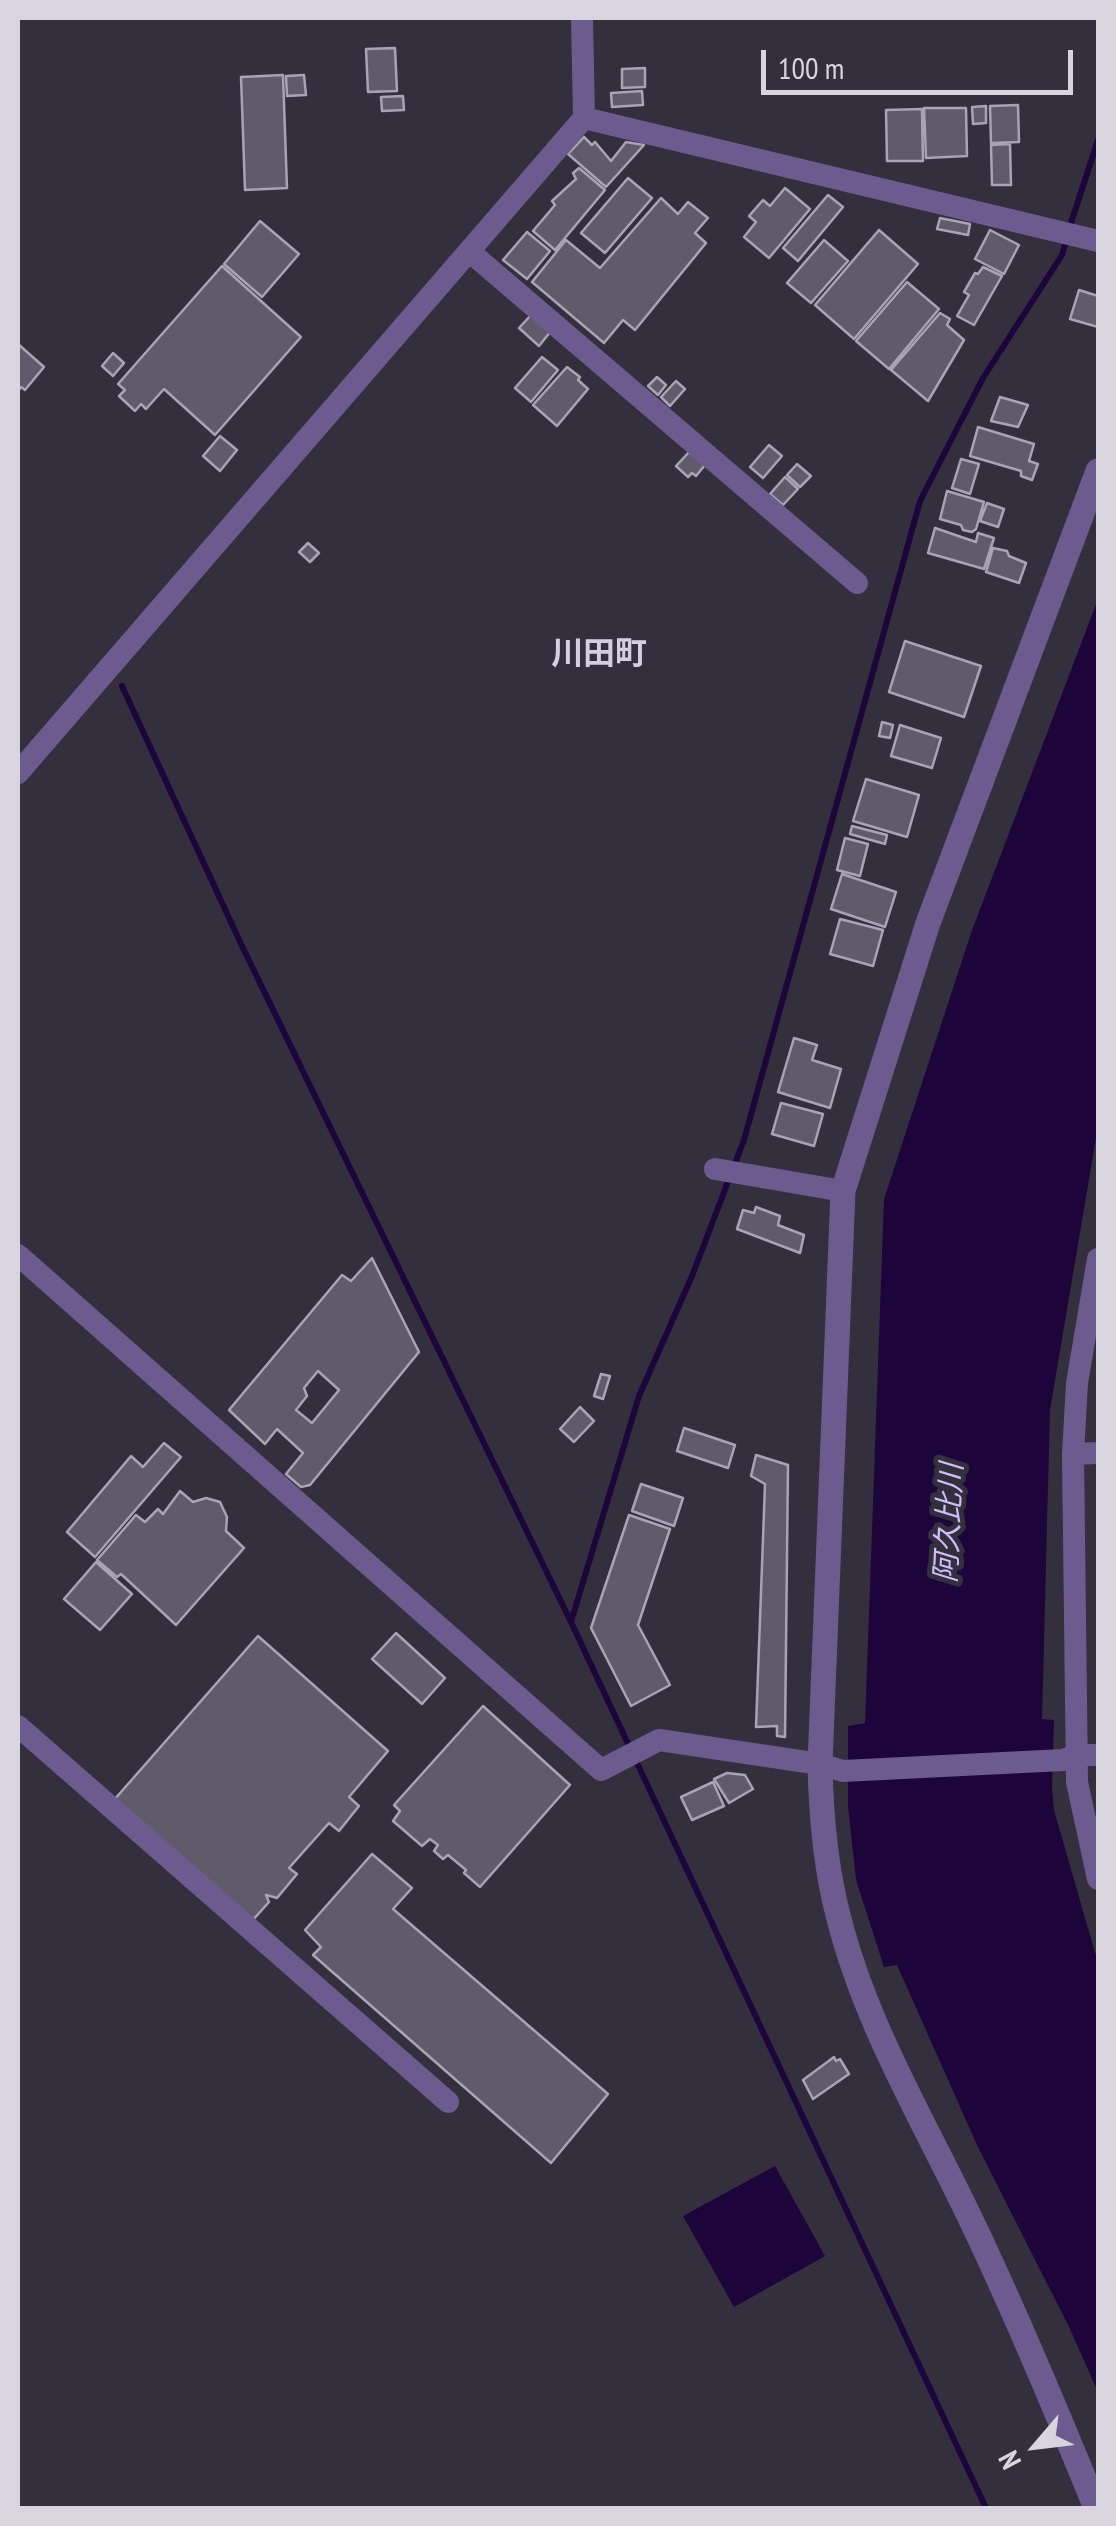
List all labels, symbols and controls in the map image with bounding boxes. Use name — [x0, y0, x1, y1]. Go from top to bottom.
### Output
scale bar — [766, 30, 1078, 92]
text: 100 m — [778, 48, 844, 87]
district label: 川田町 — [551, 636, 647, 674]
water label: 阿久比川 — [929, 1462, 971, 1584]
north arrow — [986, 2396, 1086, 2496]
text: N — [989, 2445, 1029, 2476]

